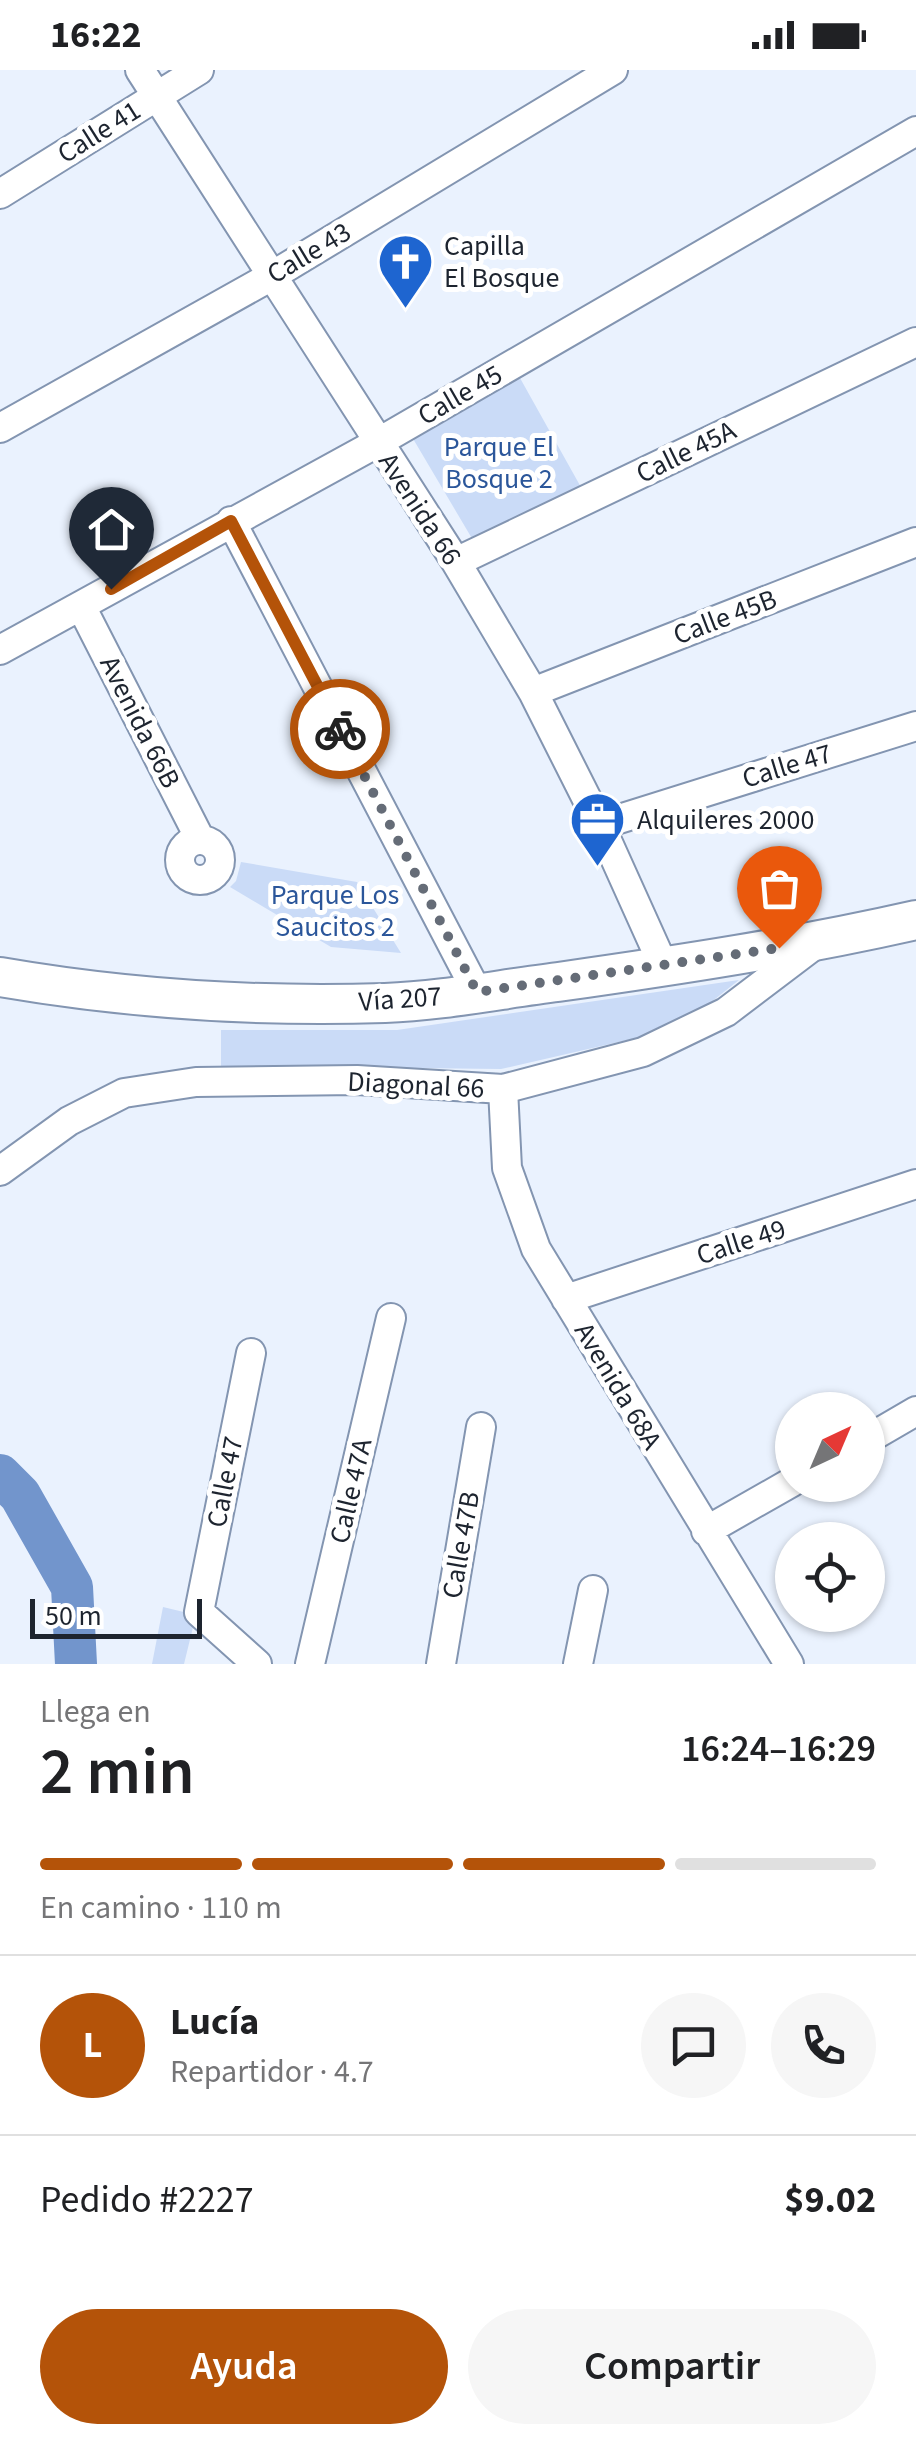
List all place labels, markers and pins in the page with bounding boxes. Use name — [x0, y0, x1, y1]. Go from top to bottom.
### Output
place label: Capilla El Bosque — [444, 226, 559, 298]
church icon: Capilla El Bosque — [375, 232, 435, 311]
pin — [69, 487, 154, 590]
office icon: Alquileres 2000 — [568, 790, 628, 869]
place label: Alquileres 2000 — [637, 800, 814, 840]
pin — [737, 846, 822, 949]

